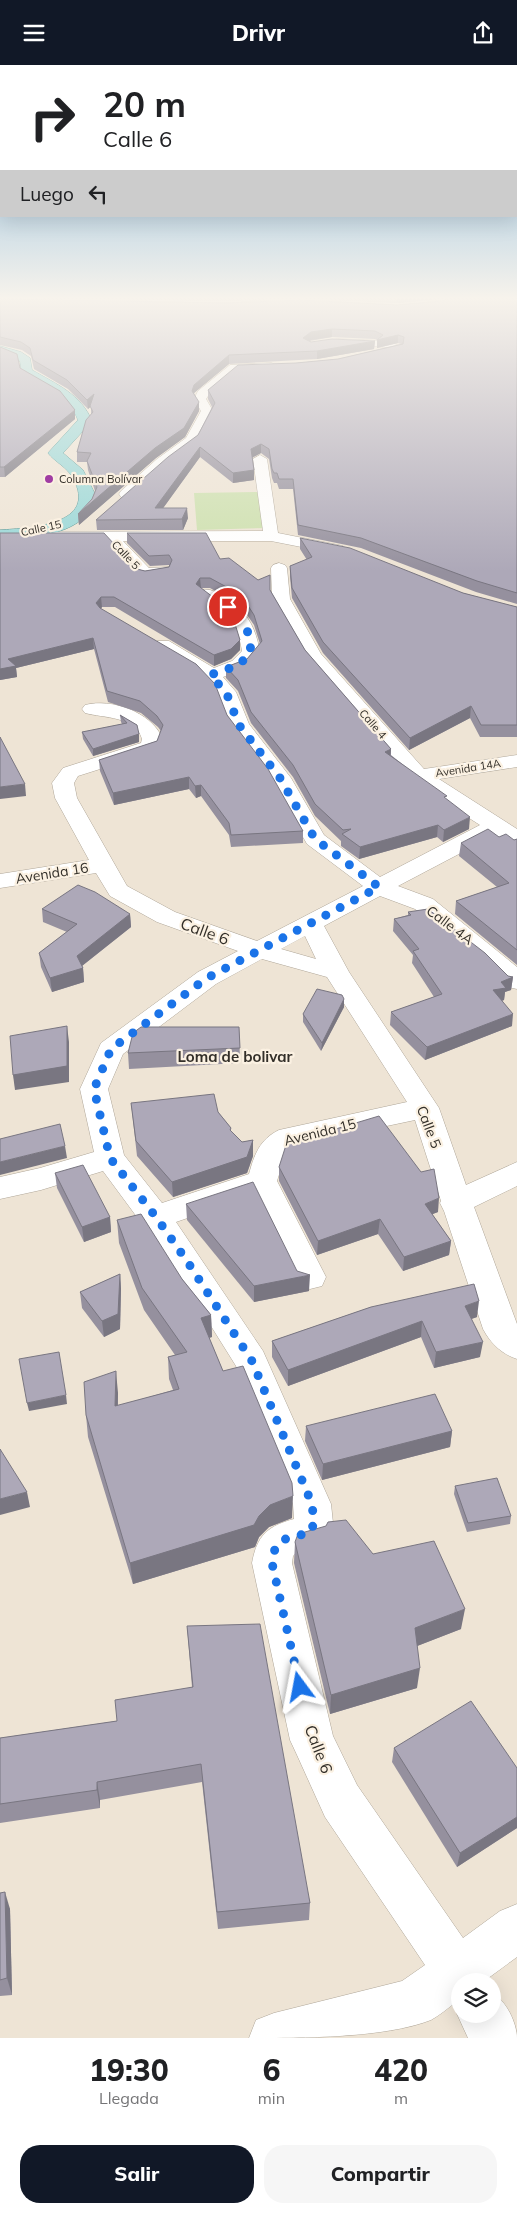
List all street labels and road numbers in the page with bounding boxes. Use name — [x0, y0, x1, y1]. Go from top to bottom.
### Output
street label: Calle 15 — [19, 517, 63, 539]
street label: Calle 5 — [109, 538, 143, 573]
street label: Calle 4 — [356, 706, 390, 742]
street label: Avenida 14A — [434, 756, 502, 780]
street label: Avenida 16 — [14, 858, 90, 888]
street label: Calle 4A — [423, 901, 478, 949]
street label: Calle 6 — [178, 913, 232, 949]
street label: Calle 5 — [413, 1103, 445, 1151]
street label: Avenida 15 — [282, 1114, 358, 1150]
street label: Calle 6 — [301, 1722, 337, 1776]

